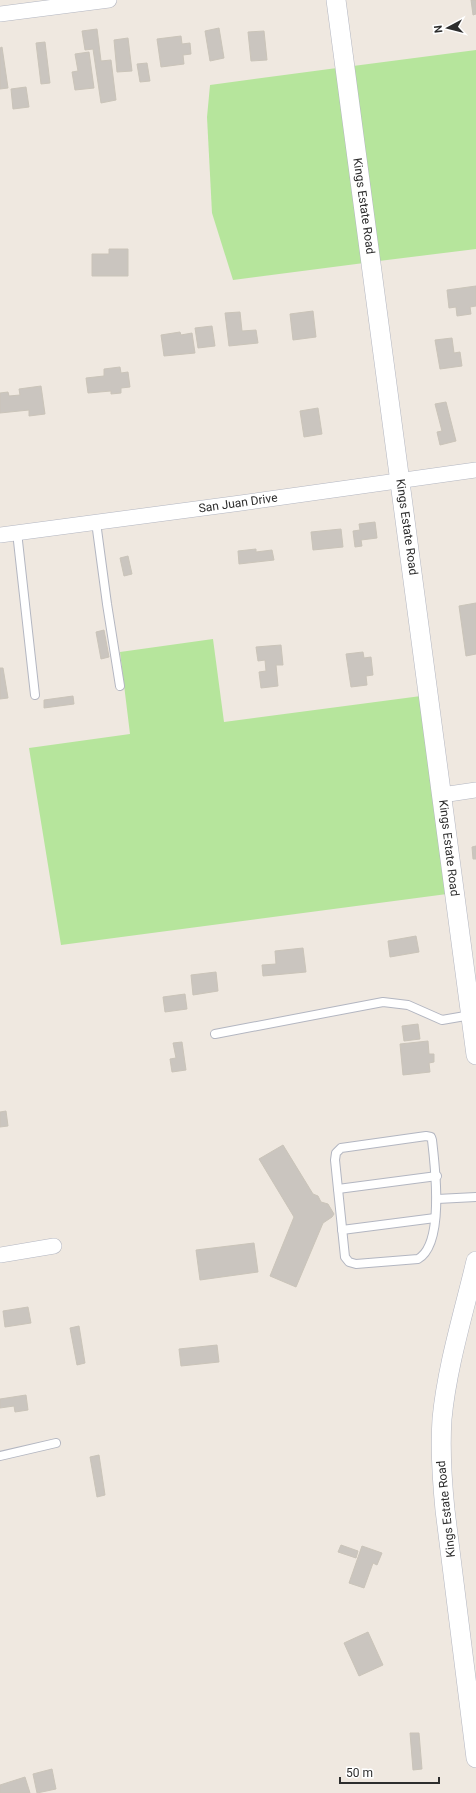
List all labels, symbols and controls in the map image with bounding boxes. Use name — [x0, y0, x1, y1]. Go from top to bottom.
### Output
north arrow — [428, 8, 468, 48]
text: N — [432, 24, 445, 34]
street label: Kings Estate Road — [350, 157, 378, 255]
street label: Kings Estate Road — [393, 478, 421, 576]
street label: San Juan Drive — [198, 491, 278, 515]
street label: Kings Estate Road — [436, 799, 462, 897]
street label: Kings Estate Road — [434, 1460, 458, 1558]
scale bar — [340, 1759, 439, 1785]
text: 50 m — [346, 1766, 373, 1780]

